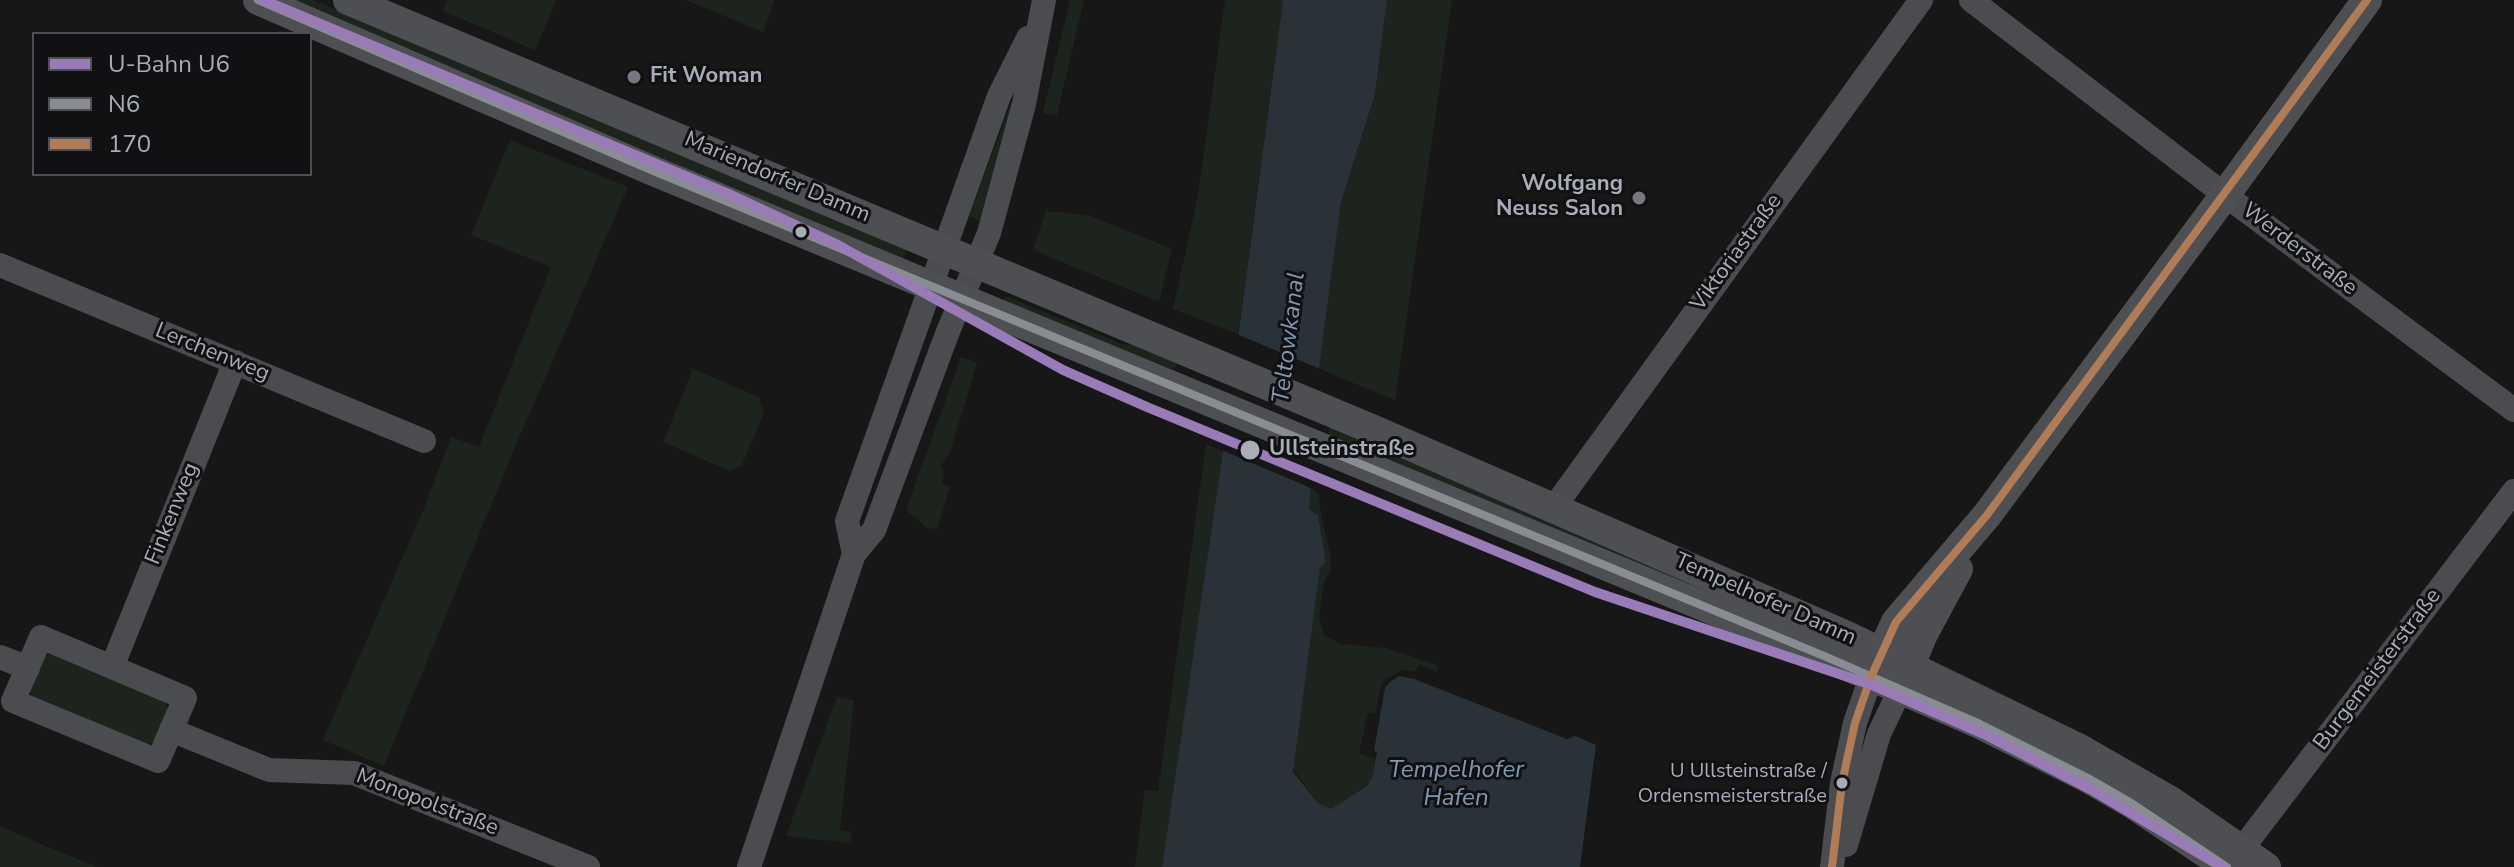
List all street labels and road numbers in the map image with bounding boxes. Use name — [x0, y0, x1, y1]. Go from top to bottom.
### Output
street label: Mariendorfer Damm — [680, 127, 874, 229]
street label: Viktoriastraße — [1686, 189, 1788, 317]
street label: Werderstraße — [2236, 198, 2362, 302]
street label: Lerchenweg — [151, 318, 273, 388]
street label: Finkenweg — [141, 459, 205, 569]
street label: Tempelhofer Damm — [1670, 548, 1860, 652]
street label: Burgemeisterstraße — [2309, 584, 2447, 756]
street label: Monopolstraße — [352, 764, 502, 842]

